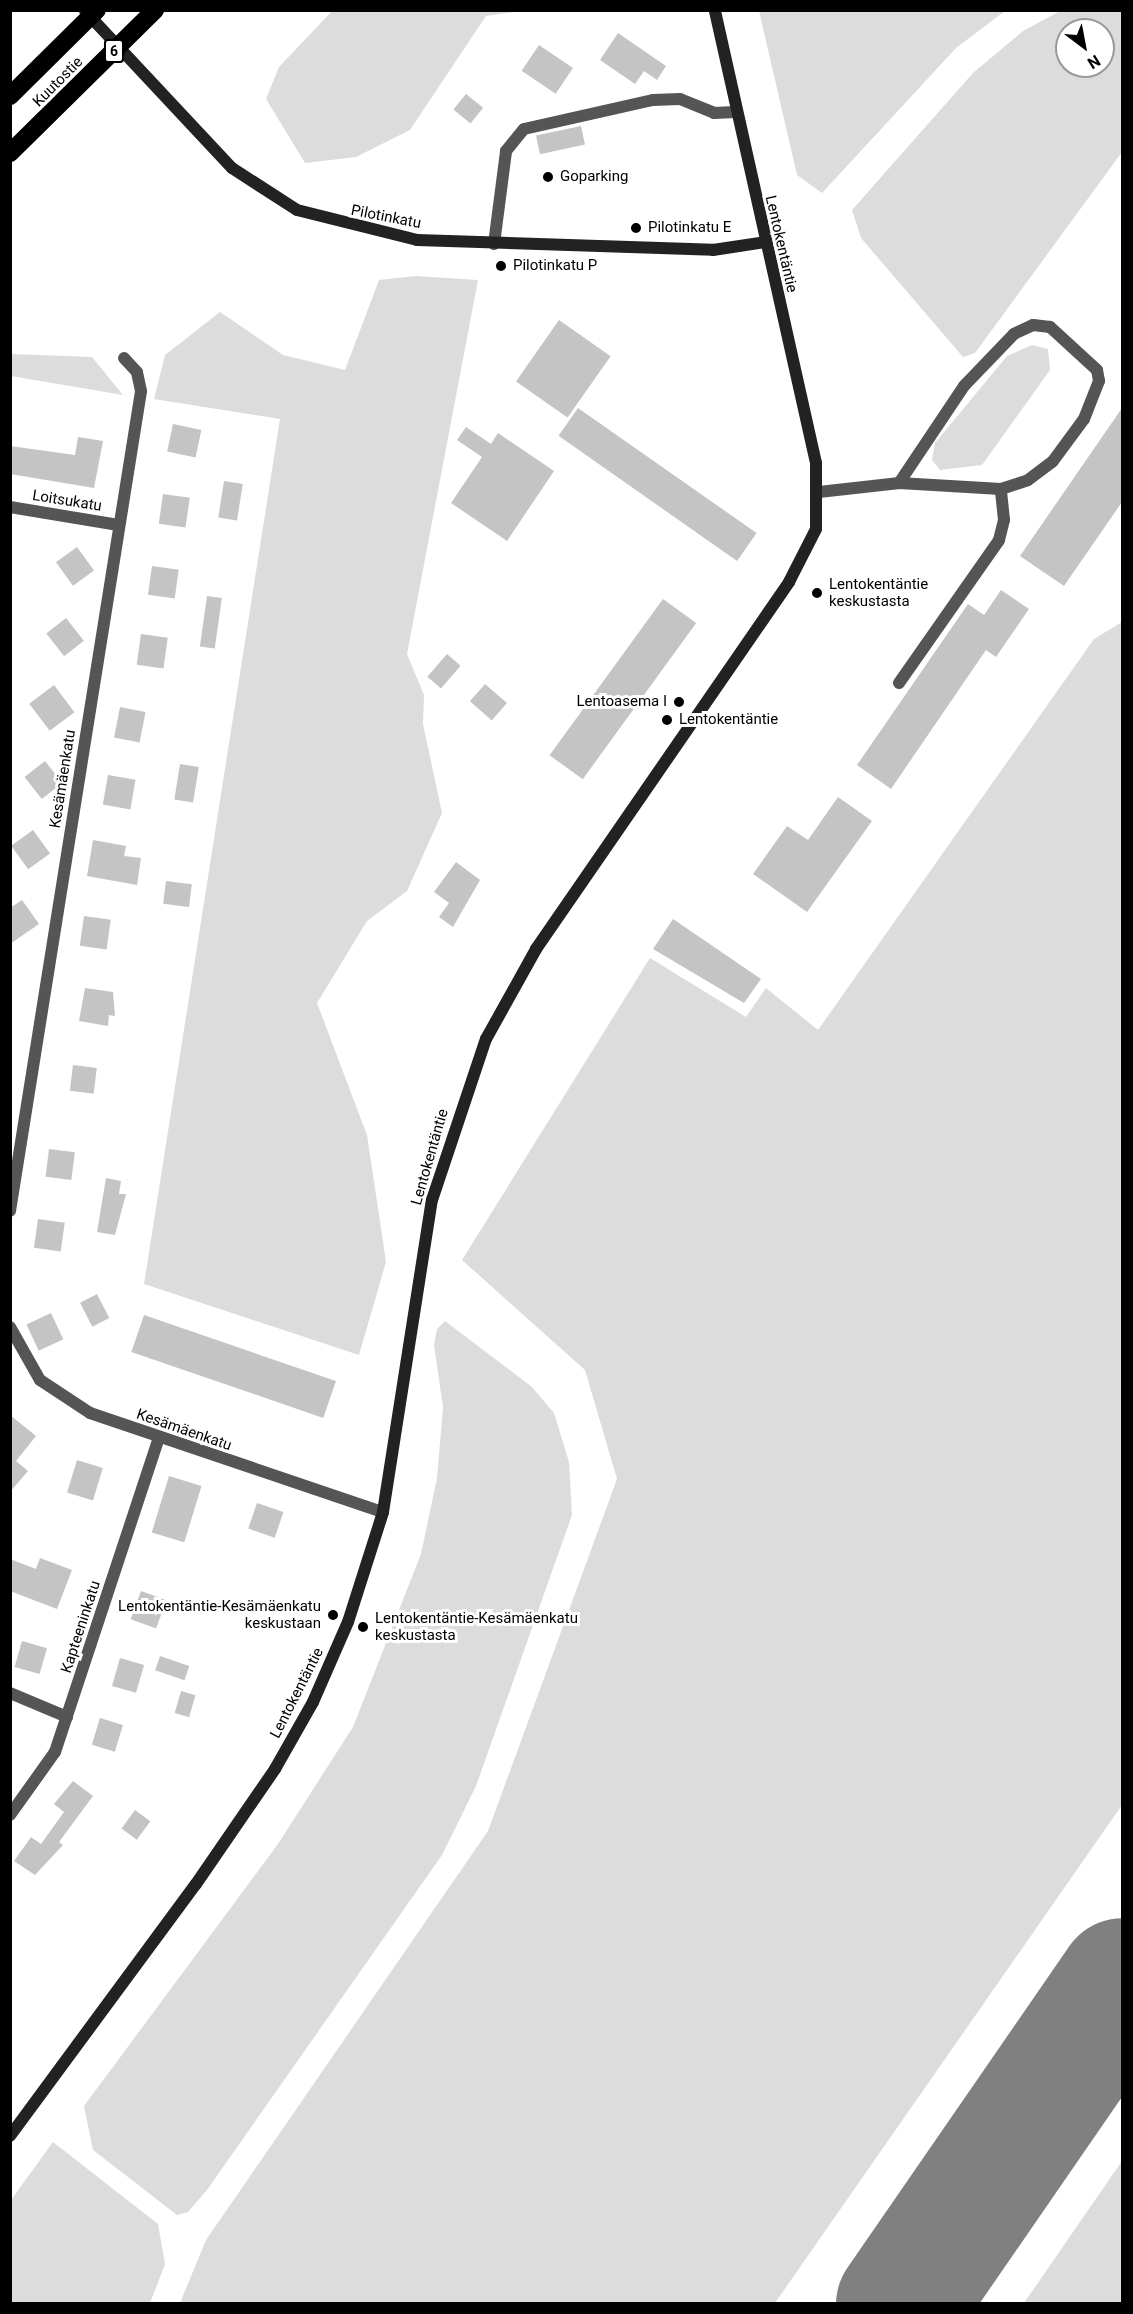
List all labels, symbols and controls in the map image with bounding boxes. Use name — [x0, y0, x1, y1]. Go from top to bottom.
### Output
north arrow — [1055, 18, 1115, 78]
road number: 6 — [104, 40, 124, 62]
text: N — [1084, 51, 1104, 73]
street label: Kuutostie — [29, 53, 87, 111]
place label: Goparking — [560, 168, 628, 186]
marker: Goparking — [541, 170, 555, 184]
street label: Lentokentäntie — [761, 194, 801, 294]
street label: Pilotinkatu — [349, 201, 423, 233]
place label: Pilotinkatu E — [648, 219, 731, 237]
marker: Pilotinkatu E — [629, 221, 643, 235]
place label: Pilotinkatu P — [513, 257, 597, 275]
marker: Pilotinkatu P — [494, 259, 508, 273]
street label: Loitsukatu — [31, 487, 103, 515]
place label: Lentokentäntie keskustasta — [829, 575, 928, 610]
marker: Lentokentäntie keskustasta — [810, 586, 824, 600]
place label: Lentoasema I — [576, 693, 667, 711]
marker: Lentoasema I — [672, 695, 686, 709]
place label: Lentokentäntie — [679, 711, 778, 729]
marker: Lentokentäntie — [660, 713, 674, 727]
street label: Kesämäenkatu — [46, 728, 80, 830]
street label: Lentokentäntie — [408, 1107, 452, 1207]
street label: Kesämäenkatu — [134, 1405, 234, 1455]
street label: Kapteeninkatu — [58, 1579, 104, 1675]
place label: Lentokentäntie-Kesämäenkatu keskustaan — [118, 1597, 321, 1632]
marker: Lentokentäntie-Kesämäenkatu keskustaan — [326, 1608, 340, 1622]
place label: Lentokentäntie-Kesämäenkatu keskustasta — [375, 1609, 578, 1644]
marker: Lentokentäntie-Kesämäenkatu keskustasta — [356, 1620, 370, 1634]
street label: Lentokentäntie — [266, 1645, 328, 1741]

